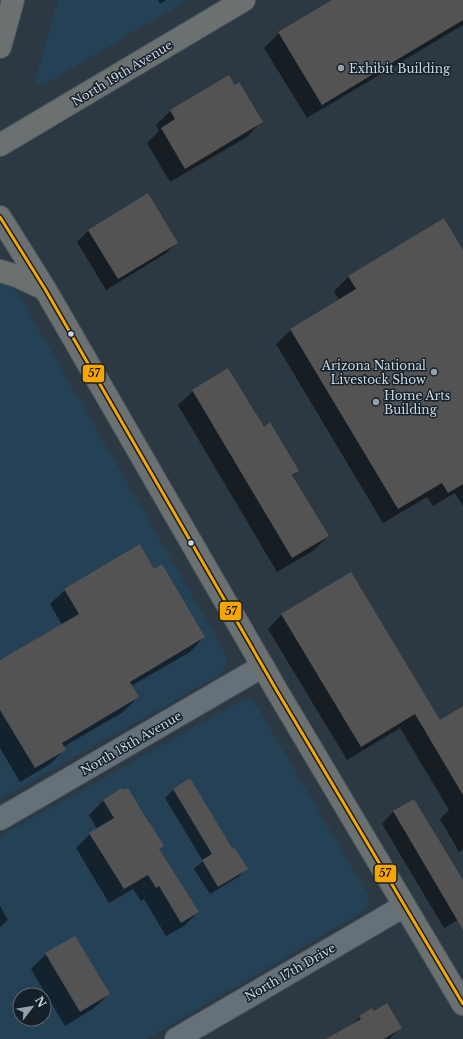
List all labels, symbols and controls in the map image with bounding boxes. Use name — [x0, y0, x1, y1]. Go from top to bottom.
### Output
street label: North 19th Avenue — [69, 37, 175, 109]
place label: Exhibit Building — [349, 61, 451, 76]
marker: Exhibit Building — [336, 63, 346, 73]
unlabelled marker — [66, 329, 76, 339]
place label: Arizona National Livestock Show — [321, 358, 427, 387]
line badge: 57 — [82, 364, 105, 383]
text: 57 — [88, 366, 100, 380]
marker: Arizona National Livestock Show — [429, 367, 439, 377]
place label: Home Arts Building — [384, 388, 450, 417]
marker: Home Arts Building — [371, 397, 381, 407]
unlabelled marker — [186, 538, 196, 548]
line badge: 57 — [219, 601, 242, 621]
text: 57 — [225, 604, 237, 618]
street label: North 18th Avenue — [78, 708, 184, 778]
line badge: 57 — [374, 864, 397, 883]
text: 57 — [379, 866, 391, 880]
street label: North 17th Drive — [242, 940, 338, 1004]
north arrow — [12, 987, 52, 1027]
text: N — [32, 994, 50, 1010]

